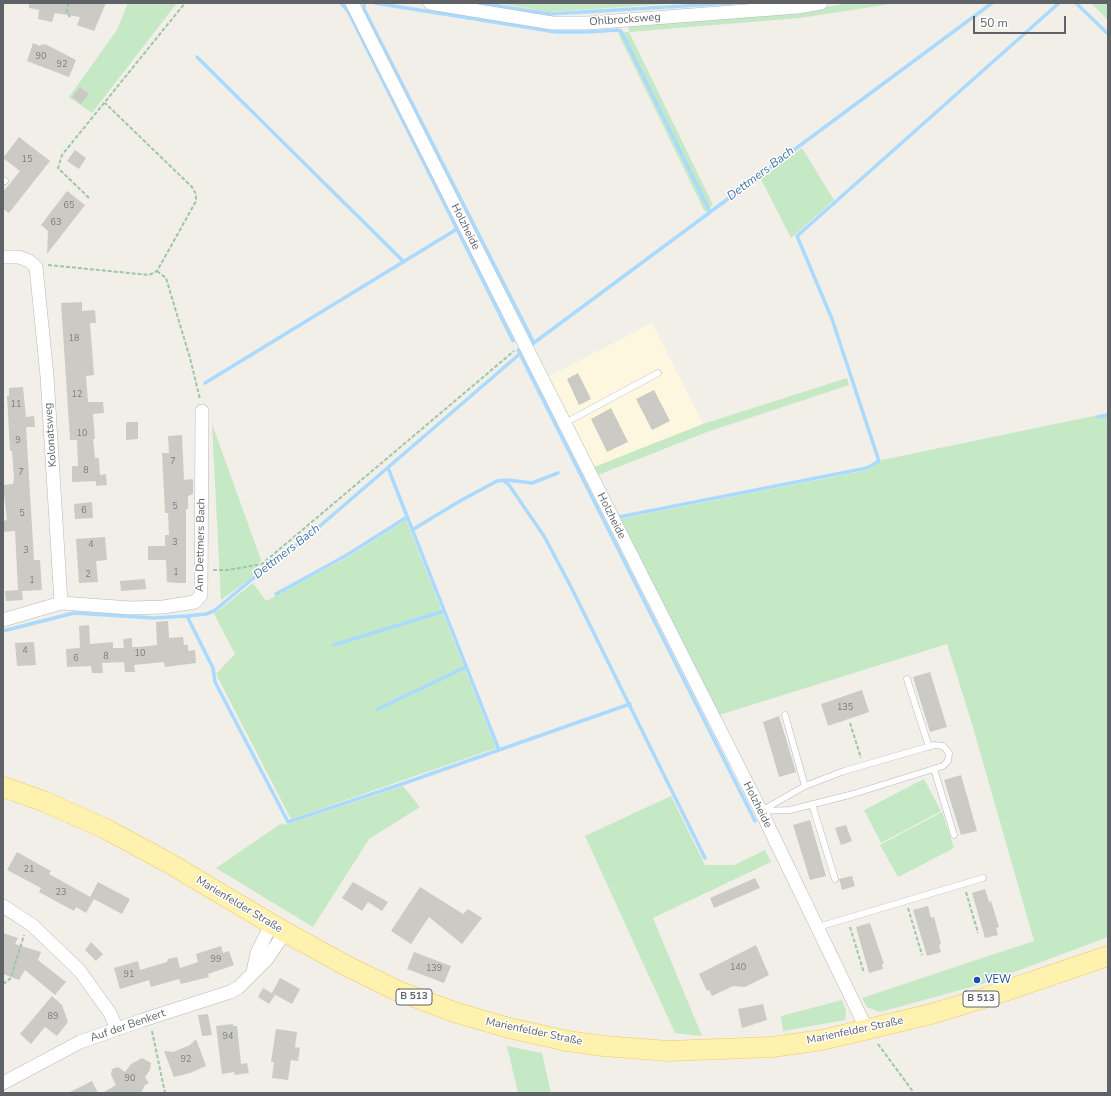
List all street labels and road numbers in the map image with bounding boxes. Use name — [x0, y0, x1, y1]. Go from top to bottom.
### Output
street label: Ohlbrocksweg — [589, 11, 661, 29]
street label: Holzheide — [448, 202, 482, 252]
street label: Kolonatsweg — [42, 402, 60, 468]
street label: Holzheide — [594, 491, 628, 541]
street label: Am Dettmers Bach — [194, 498, 208, 592]
street label: Holzheide — [740, 780, 774, 830]
street label: Marienfelder Straße — [193, 874, 285, 936]
road number: B 513 — [396, 989, 432, 1005]
road number: B 513 — [963, 991, 999, 1007]
street label: Auf der Benkert — [89, 1007, 167, 1045]
street label: Marienfelder Straße — [806, 1014, 904, 1048]
street label: Marienfelder Straße — [485, 1015, 583, 1049]

